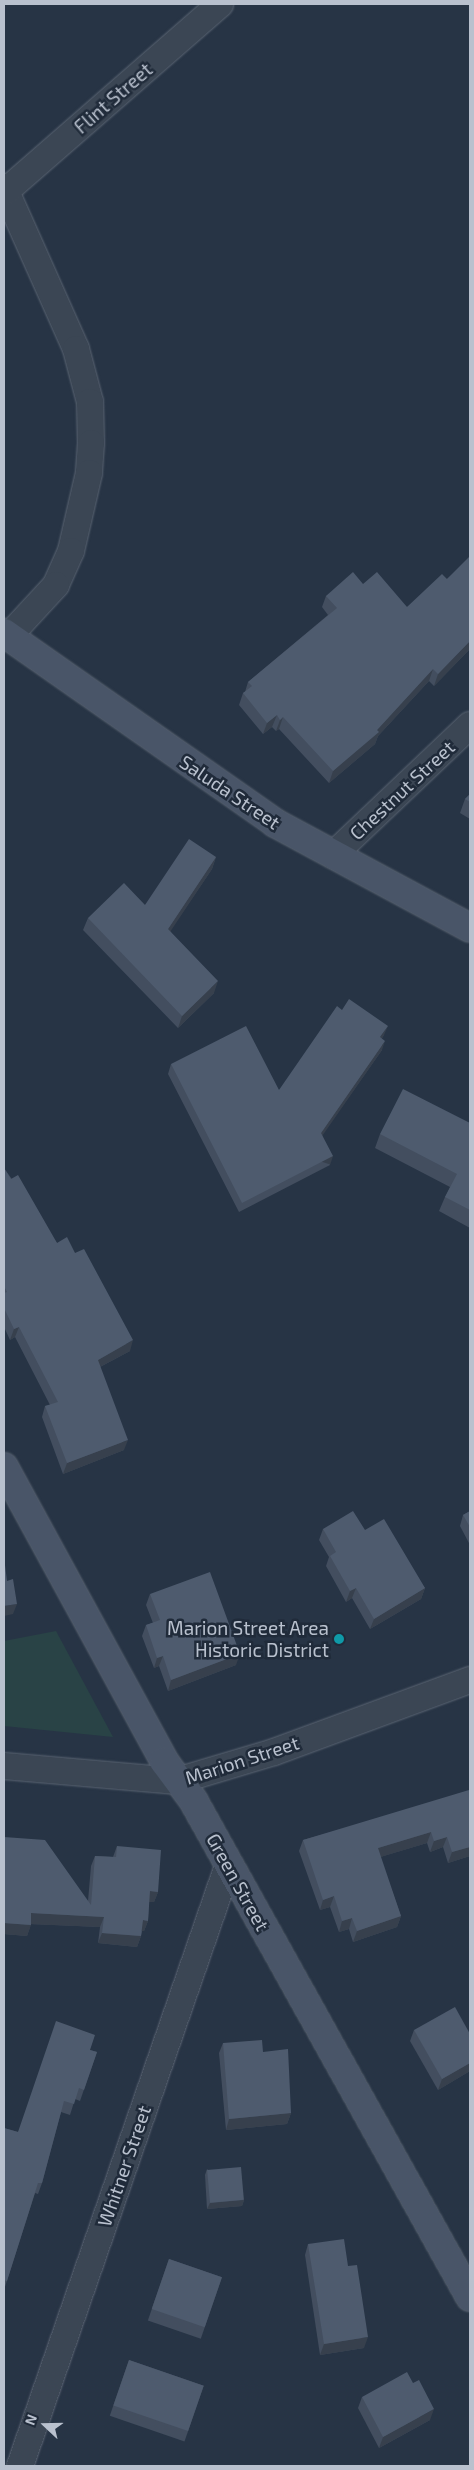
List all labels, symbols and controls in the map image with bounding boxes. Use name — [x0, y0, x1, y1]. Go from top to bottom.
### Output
street label: Flint Street — [69, 58, 157, 138]
street label: Chestnut Street — [345, 736, 459, 844]
street label: Saluda Street — [176, 750, 284, 834]
place label: Marion Street Area Historic District — [167, 1617, 329, 1661]
marker: Marion Street Area Historic District — [333, 1633, 345, 1645]
street label: Marion Street — [182, 1731, 302, 1789]
street label: Green Street — [202, 1829, 274, 1935]
street label: Whitner Street — [93, 2102, 155, 2230]
north arrow — [20, 2400, 70, 2450]
text: N — [21, 2412, 40, 2427]

